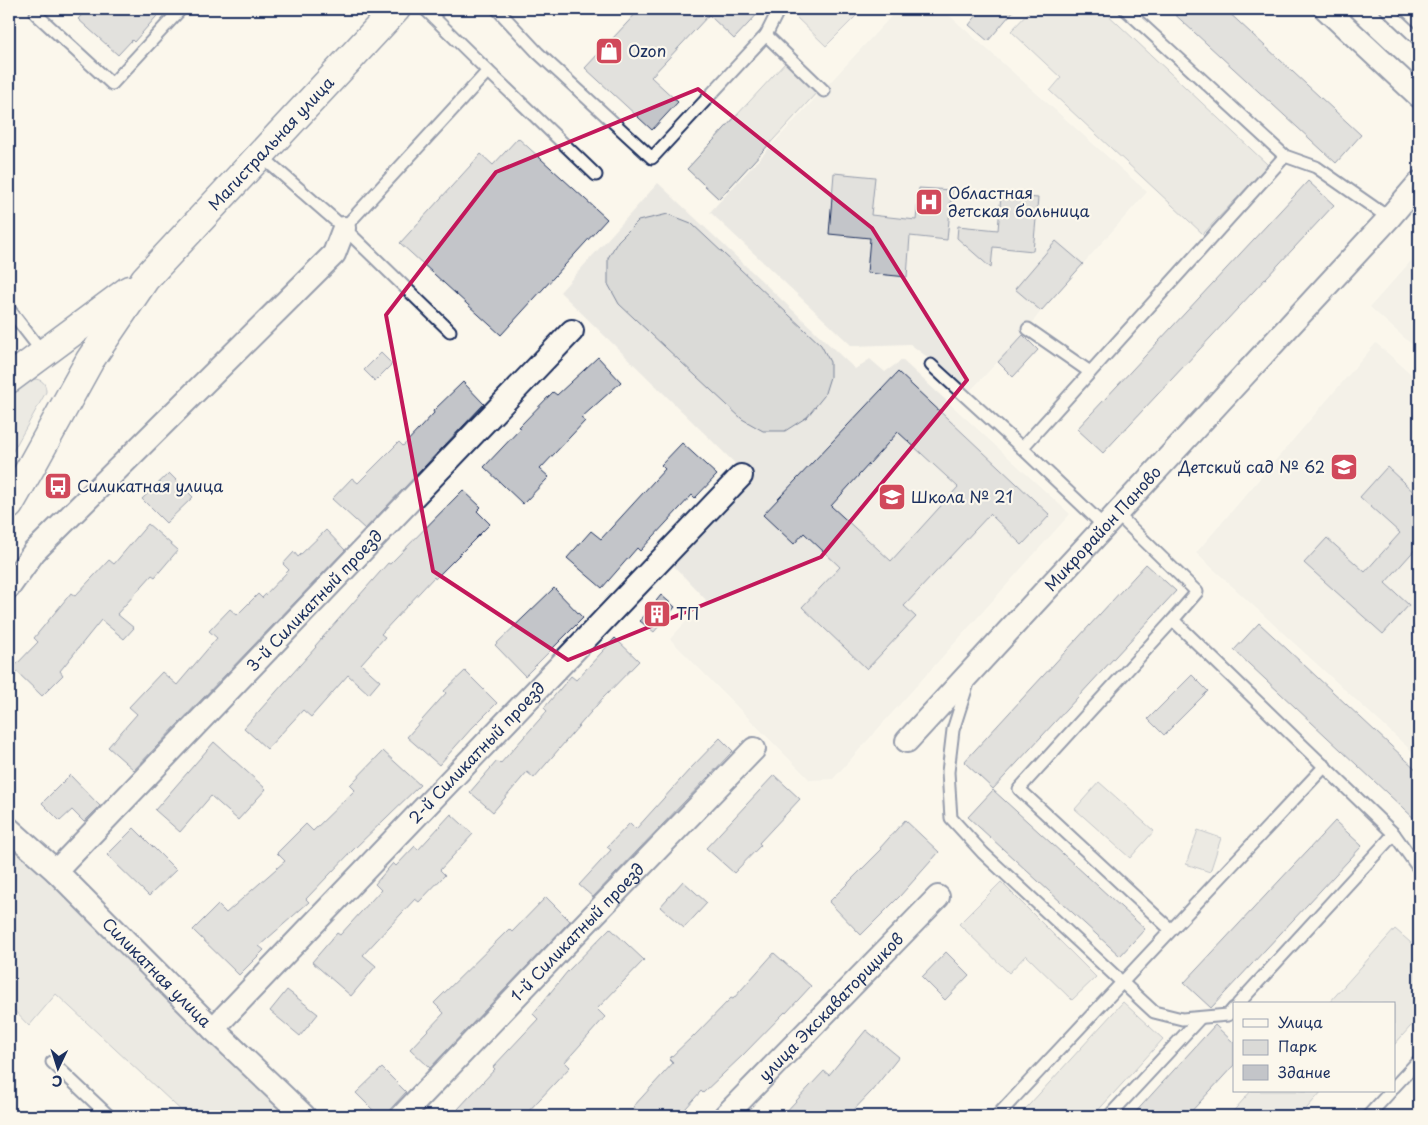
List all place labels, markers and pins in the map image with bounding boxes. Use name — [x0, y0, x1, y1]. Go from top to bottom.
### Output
shop icon: Ozon — [594, 36, 624, 66]
place label: Ozon — [628, 38, 666, 62]
place label: Областная детская больница — [948, 180, 1090, 222]
hospital icon: Областная детская больница — [914, 187, 944, 217]
school or university icon: Детский сад № 62 — [1329, 452, 1359, 482]
place label: Детский сад № 62 — [1177, 454, 1325, 478]
bus stop icon: Силикатная улица — [43, 471, 73, 501]
place label: Силикатная улица — [77, 473, 223, 497]
school or university icon: Школа № 21 — [877, 482, 907, 512]
place label: Школа № 21 — [911, 484, 1013, 508]
building icon: ТП — [642, 599, 672, 629]
place label: ТП — [676, 601, 699, 625]

